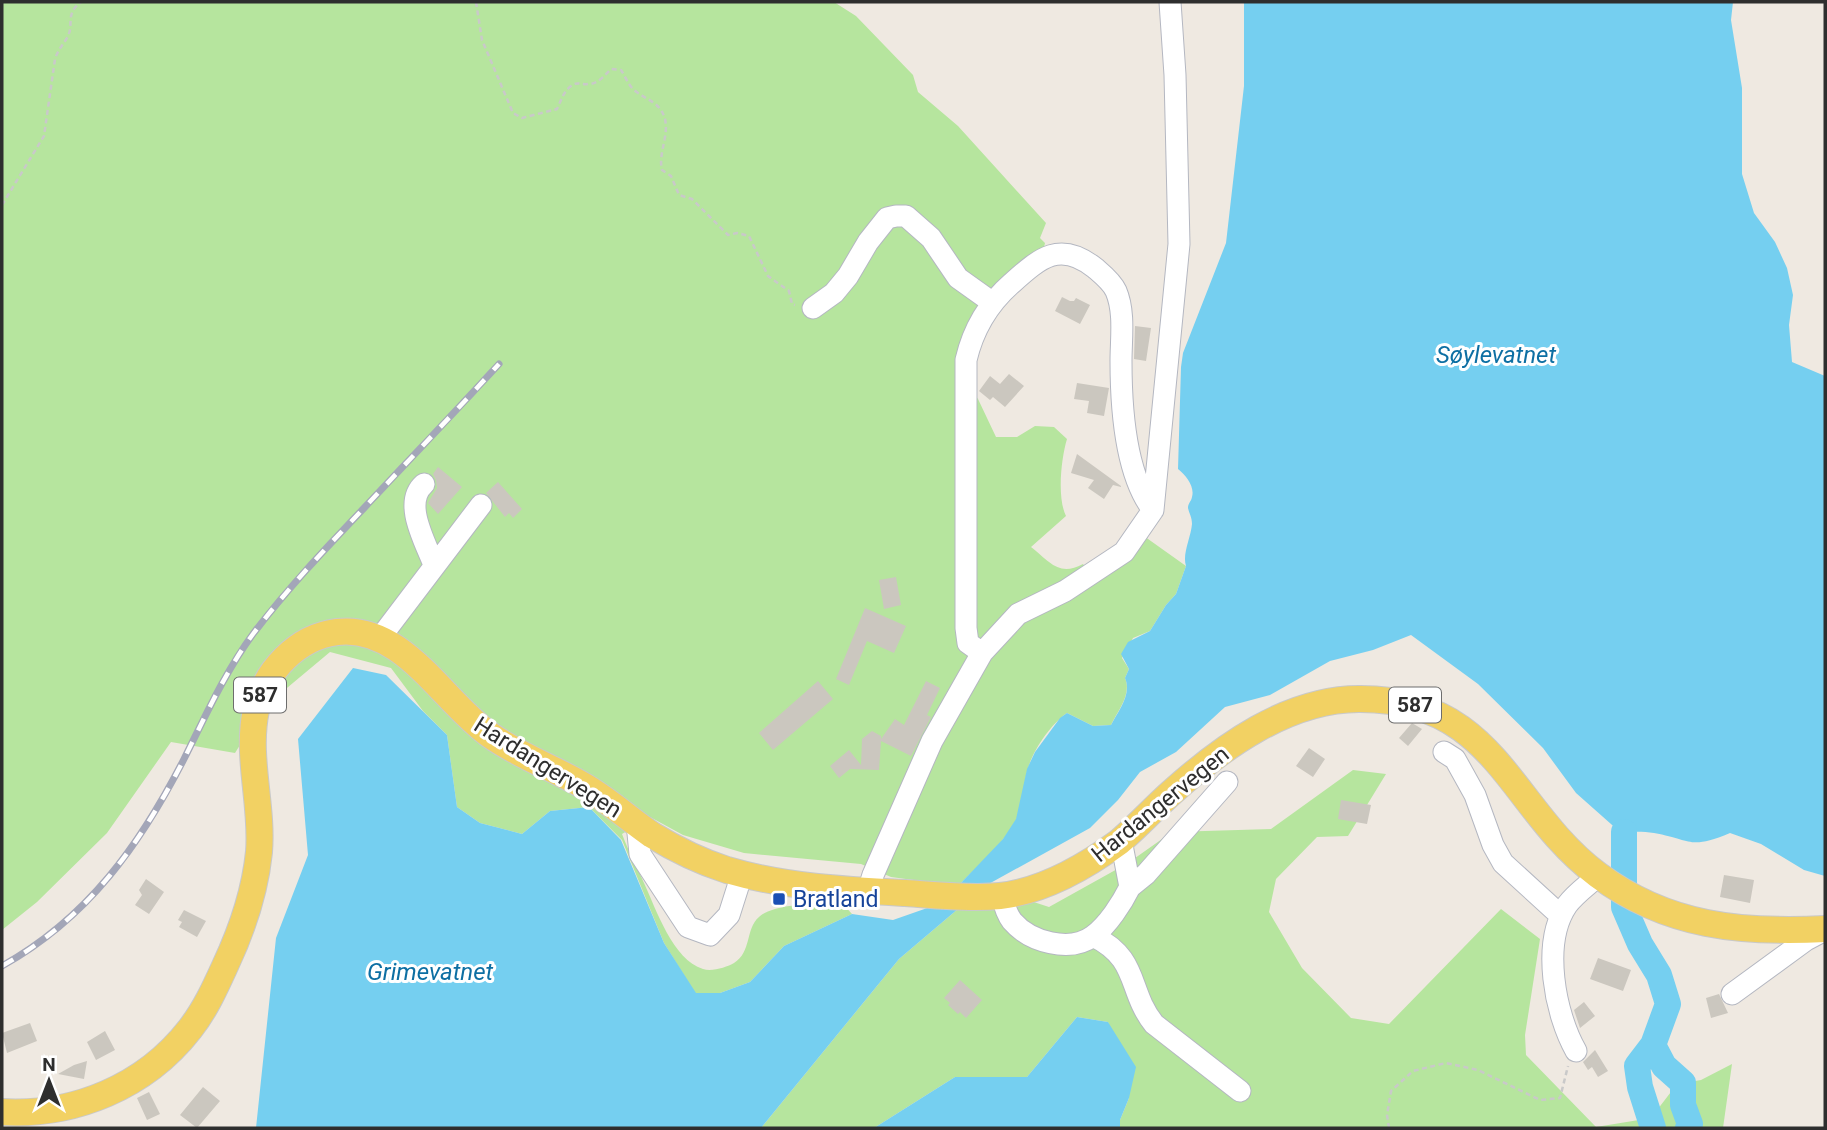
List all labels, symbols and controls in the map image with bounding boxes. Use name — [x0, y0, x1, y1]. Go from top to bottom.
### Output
water label: Søylevatnet — [1436, 341, 1556, 369]
road number: 587 — [234, 678, 286, 712]
road number: 587 — [1389, 688, 1441, 722]
street label: Hardangervegen — [469, 711, 626, 824]
street label: Hardangervegen — [1086, 741, 1234, 868]
place label: Bratland — [793, 886, 879, 913]
marker: Bratland — [771, 891, 787, 907]
water label: Grimevatnet — [367, 958, 493, 986]
north arrow — [14, 1046, 84, 1116]
text: N — [42, 1053, 56, 1076]

